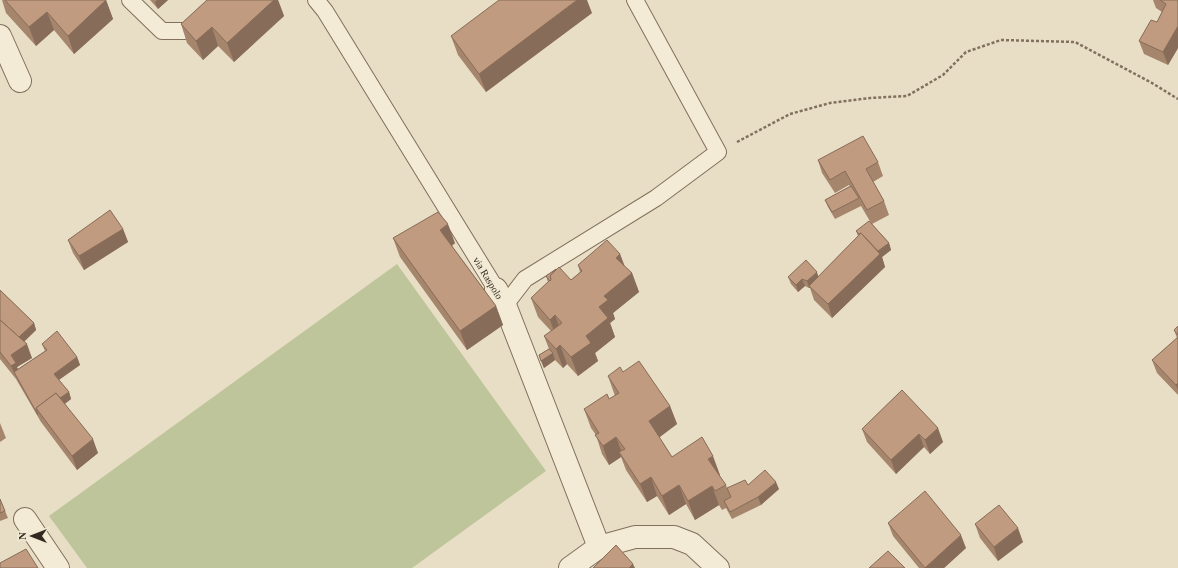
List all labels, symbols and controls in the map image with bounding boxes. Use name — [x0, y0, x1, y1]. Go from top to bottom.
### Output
street label: via Raspolo — [471, 255, 505, 301]
north arrow — [12, 516, 52, 556]
text: N — [16, 532, 28, 540]

